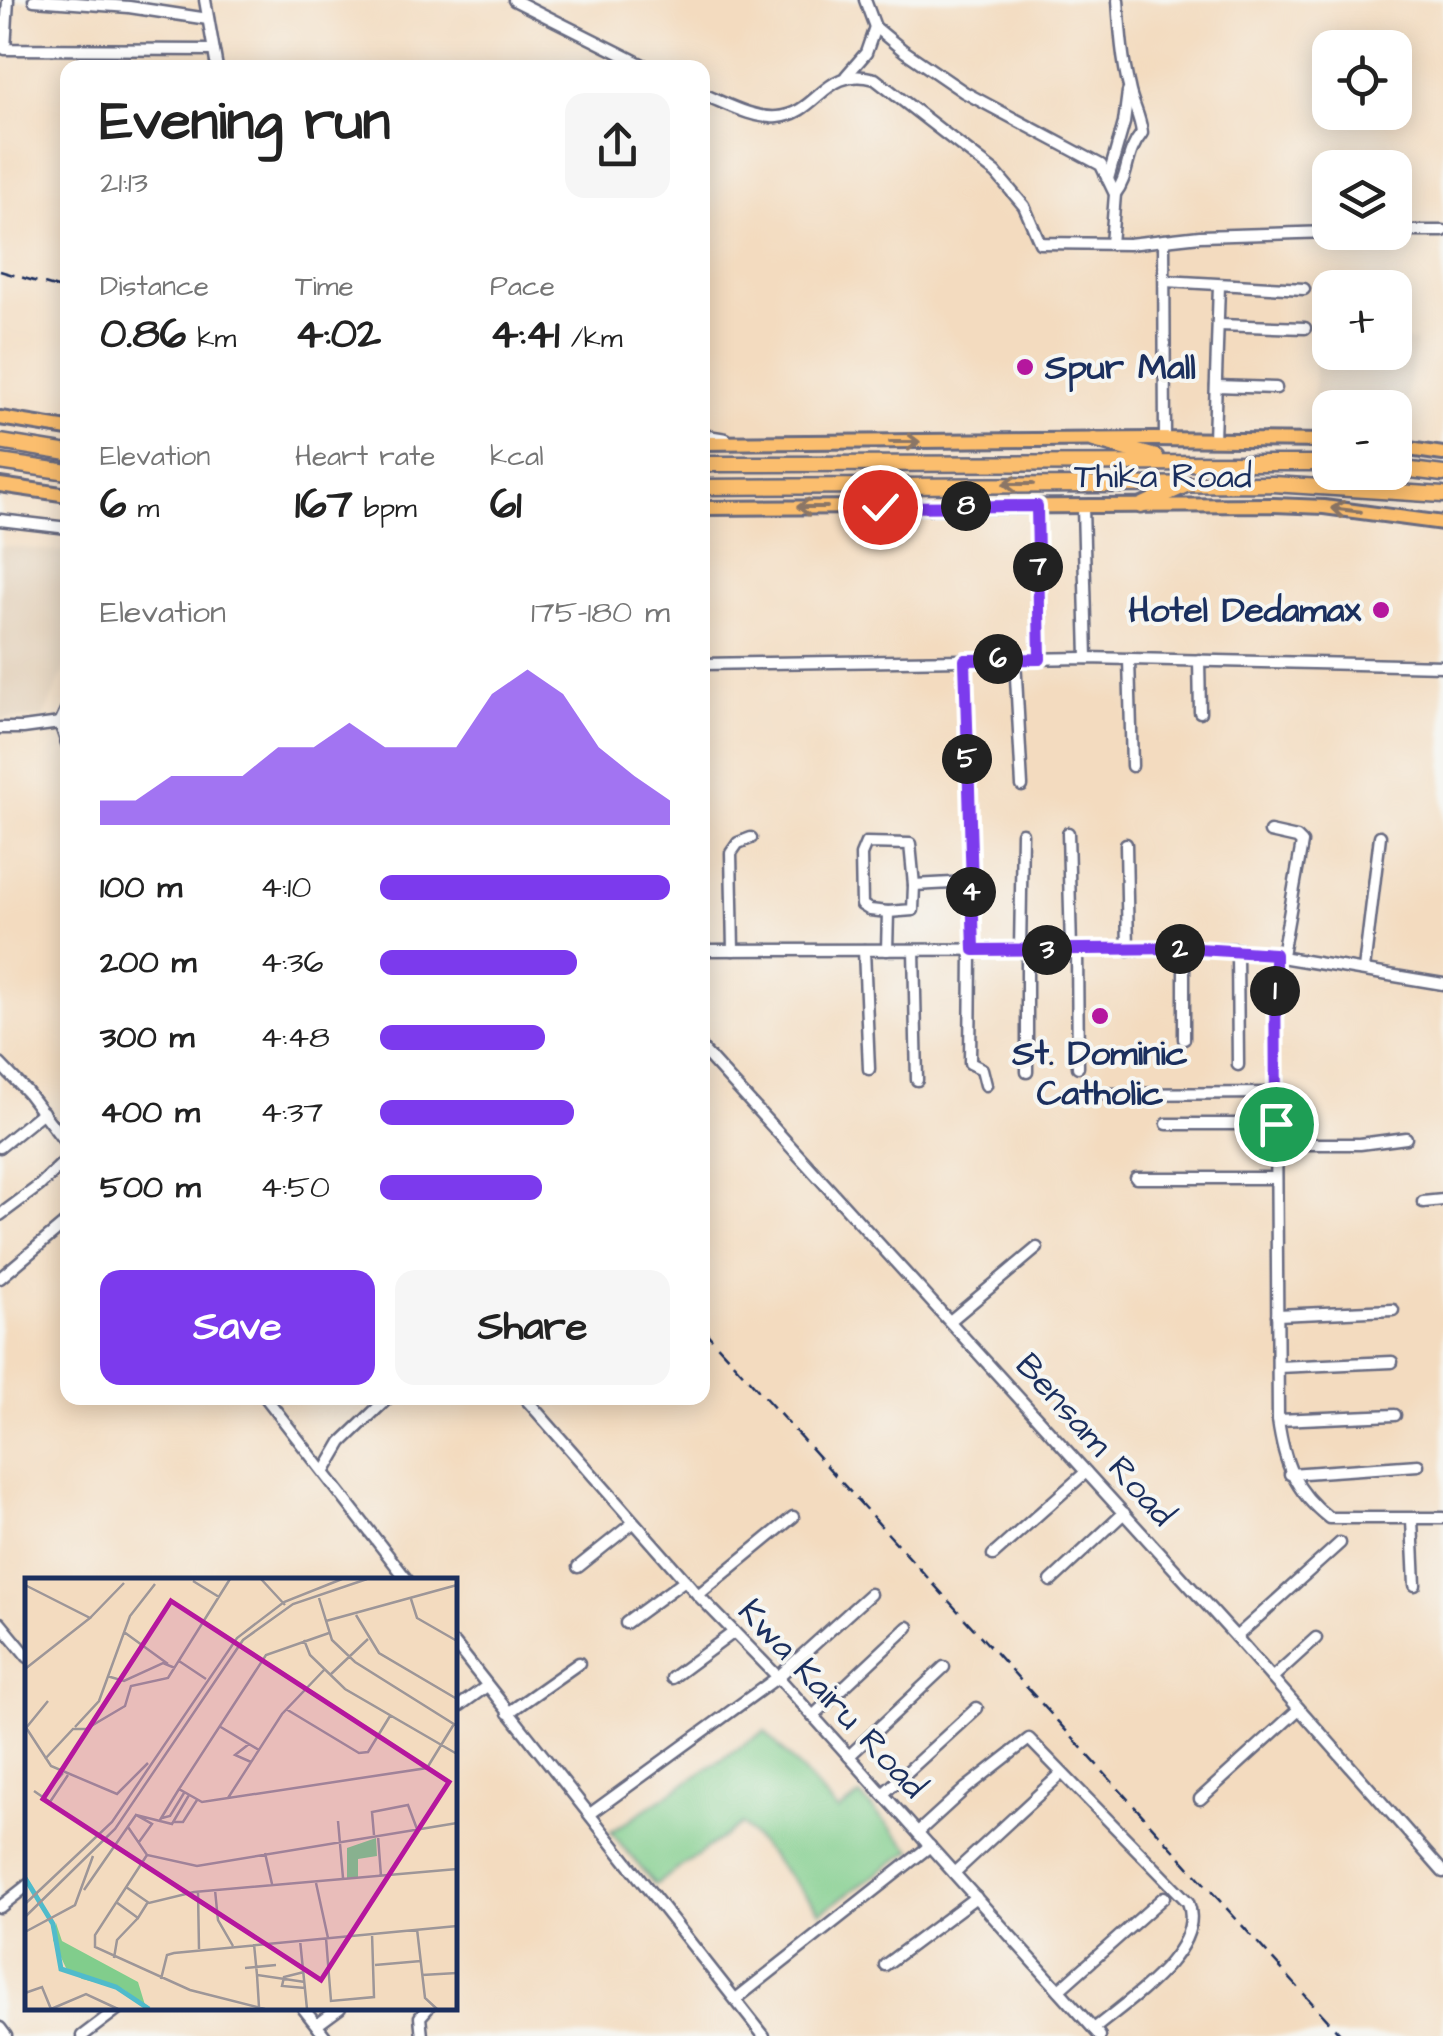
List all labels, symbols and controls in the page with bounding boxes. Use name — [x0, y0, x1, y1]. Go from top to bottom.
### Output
map controls — [1312, 30, 1412, 490]
button: locate — [1312, 30, 1412, 130]
text: Evening run — [100, 84, 390, 160]
button: share — [565, 93, 670, 198]
button: layers — [1312, 150, 1412, 250]
text: 21:13 — [100, 160, 148, 205]
text: Distance — [100, 267, 209, 306]
text: Time — [295, 267, 354, 306]
text: Pace — [490, 267, 555, 306]
button: + — [1312, 270, 1412, 370]
text: 0.86 — [100, 306, 186, 364]
text: 4:02 — [295, 306, 381, 364]
text: 4:41 — [490, 306, 560, 364]
text: km — [186, 319, 236, 358]
text: /km — [560, 319, 623, 358]
place label: Spur Mall — [1044, 343, 1196, 393]
marker: Spur Mall — [1014, 356, 1036, 378]
button: − — [1312, 390, 1412, 490]
one-way arrow — [888, 432, 920, 452]
text: Elevation — [100, 437, 210, 476]
text: Heart rate — [295, 437, 436, 476]
text: kcal — [490, 437, 544, 476]
street label: Thika Road — [1074, 452, 1252, 501]
pin — [838, 465, 923, 550]
one-way arrow — [1003, 475, 1035, 494]
text: 6 — [100, 476, 126, 534]
text: 167 — [295, 476, 353, 534]
text: 61 — [490, 476, 522, 534]
icon: check — [853, 480, 908, 535]
pin: 8 — [941, 481, 991, 531]
text: 8 — [957, 486, 975, 525]
text: m — [126, 489, 159, 528]
text: bpm — [353, 489, 417, 528]
one-way arrow — [796, 498, 828, 517]
one-way arrow — [1331, 500, 1363, 519]
pin: 7 — [1013, 542, 1063, 592]
text: 7 — [1029, 547, 1047, 586]
place label: Hotel Dedamax — [1129, 586, 1362, 635]
text: Elevation — [100, 590, 226, 635]
text: 175–180 m — [531, 590, 670, 635]
marker: Hotel Dedamax — [1370, 599, 1392, 621]
pin: 6 — [973, 634, 1023, 684]
text: 6 — [989, 639, 1007, 678]
pin: 5 — [942, 734, 992, 784]
text: 5 — [957, 739, 977, 778]
text: 100 m — [100, 865, 182, 910]
text: 4:10 — [260, 865, 311, 910]
pin: 4 — [946, 867, 996, 917]
text: 4 — [961, 872, 981, 911]
pin: 2 — [1155, 924, 1205, 974]
pin: 3 — [1022, 925, 1072, 975]
text: 2 — [1172, 929, 1188, 968]
text: 3 — [1040, 930, 1054, 969]
text: 200 m — [100, 940, 196, 985]
text: 4:36 — [260, 940, 323, 985]
pin: 1 — [1250, 966, 1300, 1016]
text: 1 — [1273, 971, 1277, 1010]
marker: St. Dominic Catholic — [1089, 1005, 1111, 1027]
text: 300 m — [100, 1015, 194, 1060]
text: 4:48 — [260, 1015, 330, 1060]
place label: St. Dominic Catholic — [1011, 1029, 1188, 1118]
pin — [1234, 1082, 1319, 1167]
text: 400 m — [100, 1090, 200, 1135]
text: 4:37 — [260, 1090, 323, 1135]
icon: arrive — [1249, 1097, 1304, 1152]
text: 500 m — [100, 1165, 201, 1210]
text: 4:50 — [260, 1165, 330, 1210]
button: Save — [100, 1270, 375, 1385]
button: Share — [395, 1270, 670, 1385]
street label: Bensam Road — [1004, 1342, 1186, 1538]
inset map — [25, 1578, 458, 2011]
street label: Kwa Kairu Road — [726, 1588, 938, 1810]

